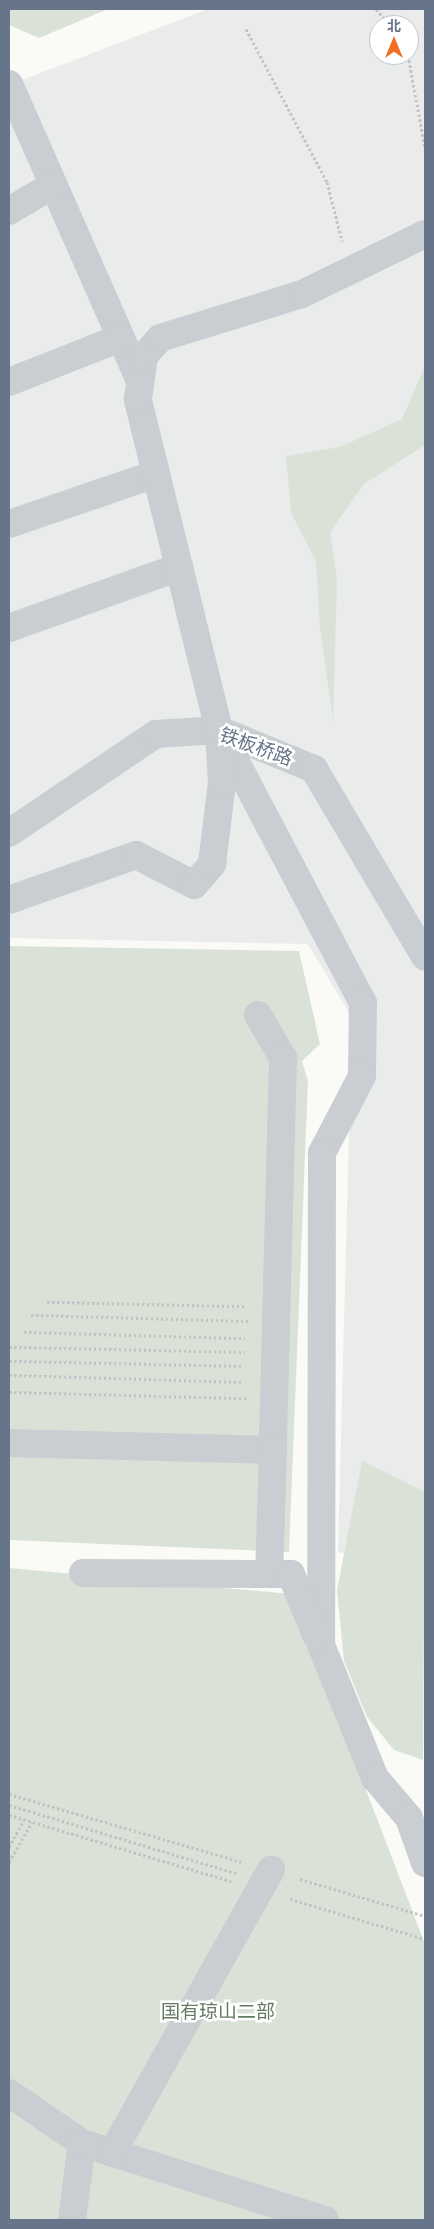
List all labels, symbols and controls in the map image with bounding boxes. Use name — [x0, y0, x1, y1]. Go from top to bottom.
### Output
north arrow — [369, 15, 419, 65]
text: 北 — [387, 17, 401, 35]
street label: 铁板桥路 — [216, 723, 296, 771]
park label: 国有琼山二部 — [161, 2001, 275, 2023]

